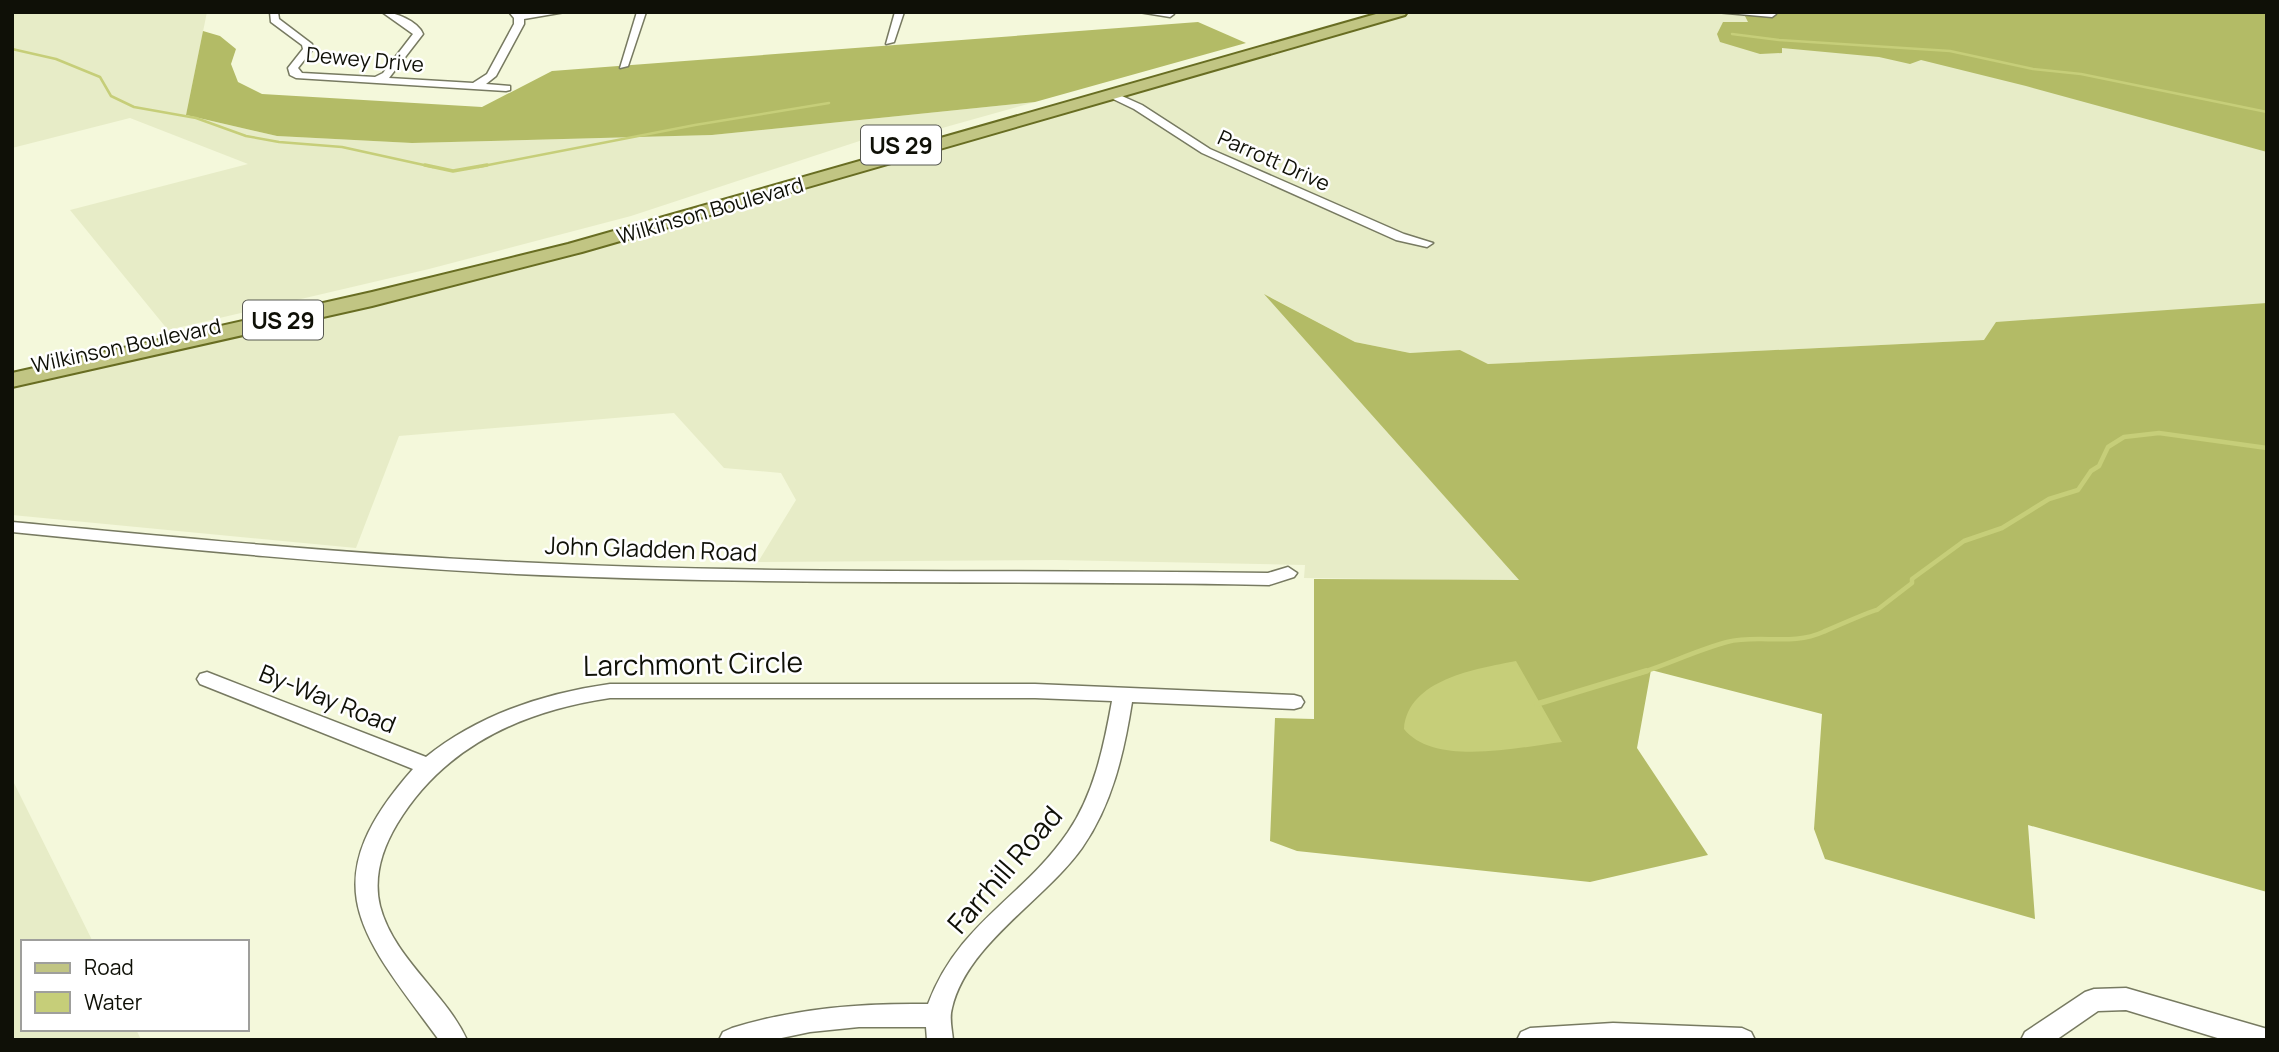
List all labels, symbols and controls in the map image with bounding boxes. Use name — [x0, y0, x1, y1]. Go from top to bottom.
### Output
street label: Dewey Drive — [305, 40, 425, 78]
street label: Parrott Drive — [1213, 123, 1335, 197]
road number: US 29 — [861, 126, 941, 164]
street label: Wilkinson Boulevard — [613, 170, 807, 250]
road number: US 29 — [243, 300, 323, 340]
street label: Wilkinson Boulevard — [29, 311, 223, 379]
street label: John Gladden Road — [544, 528, 758, 568]
street label: Larchmont Circle — [583, 642, 803, 684]
street label: By-Way Road — [255, 656, 401, 740]
street label: Farrhill Road — [938, 797, 1070, 941]
legend — [21, 940, 248, 1031]
text: Road — [84, 953, 134, 981]
text: Water — [84, 988, 143, 1016]

